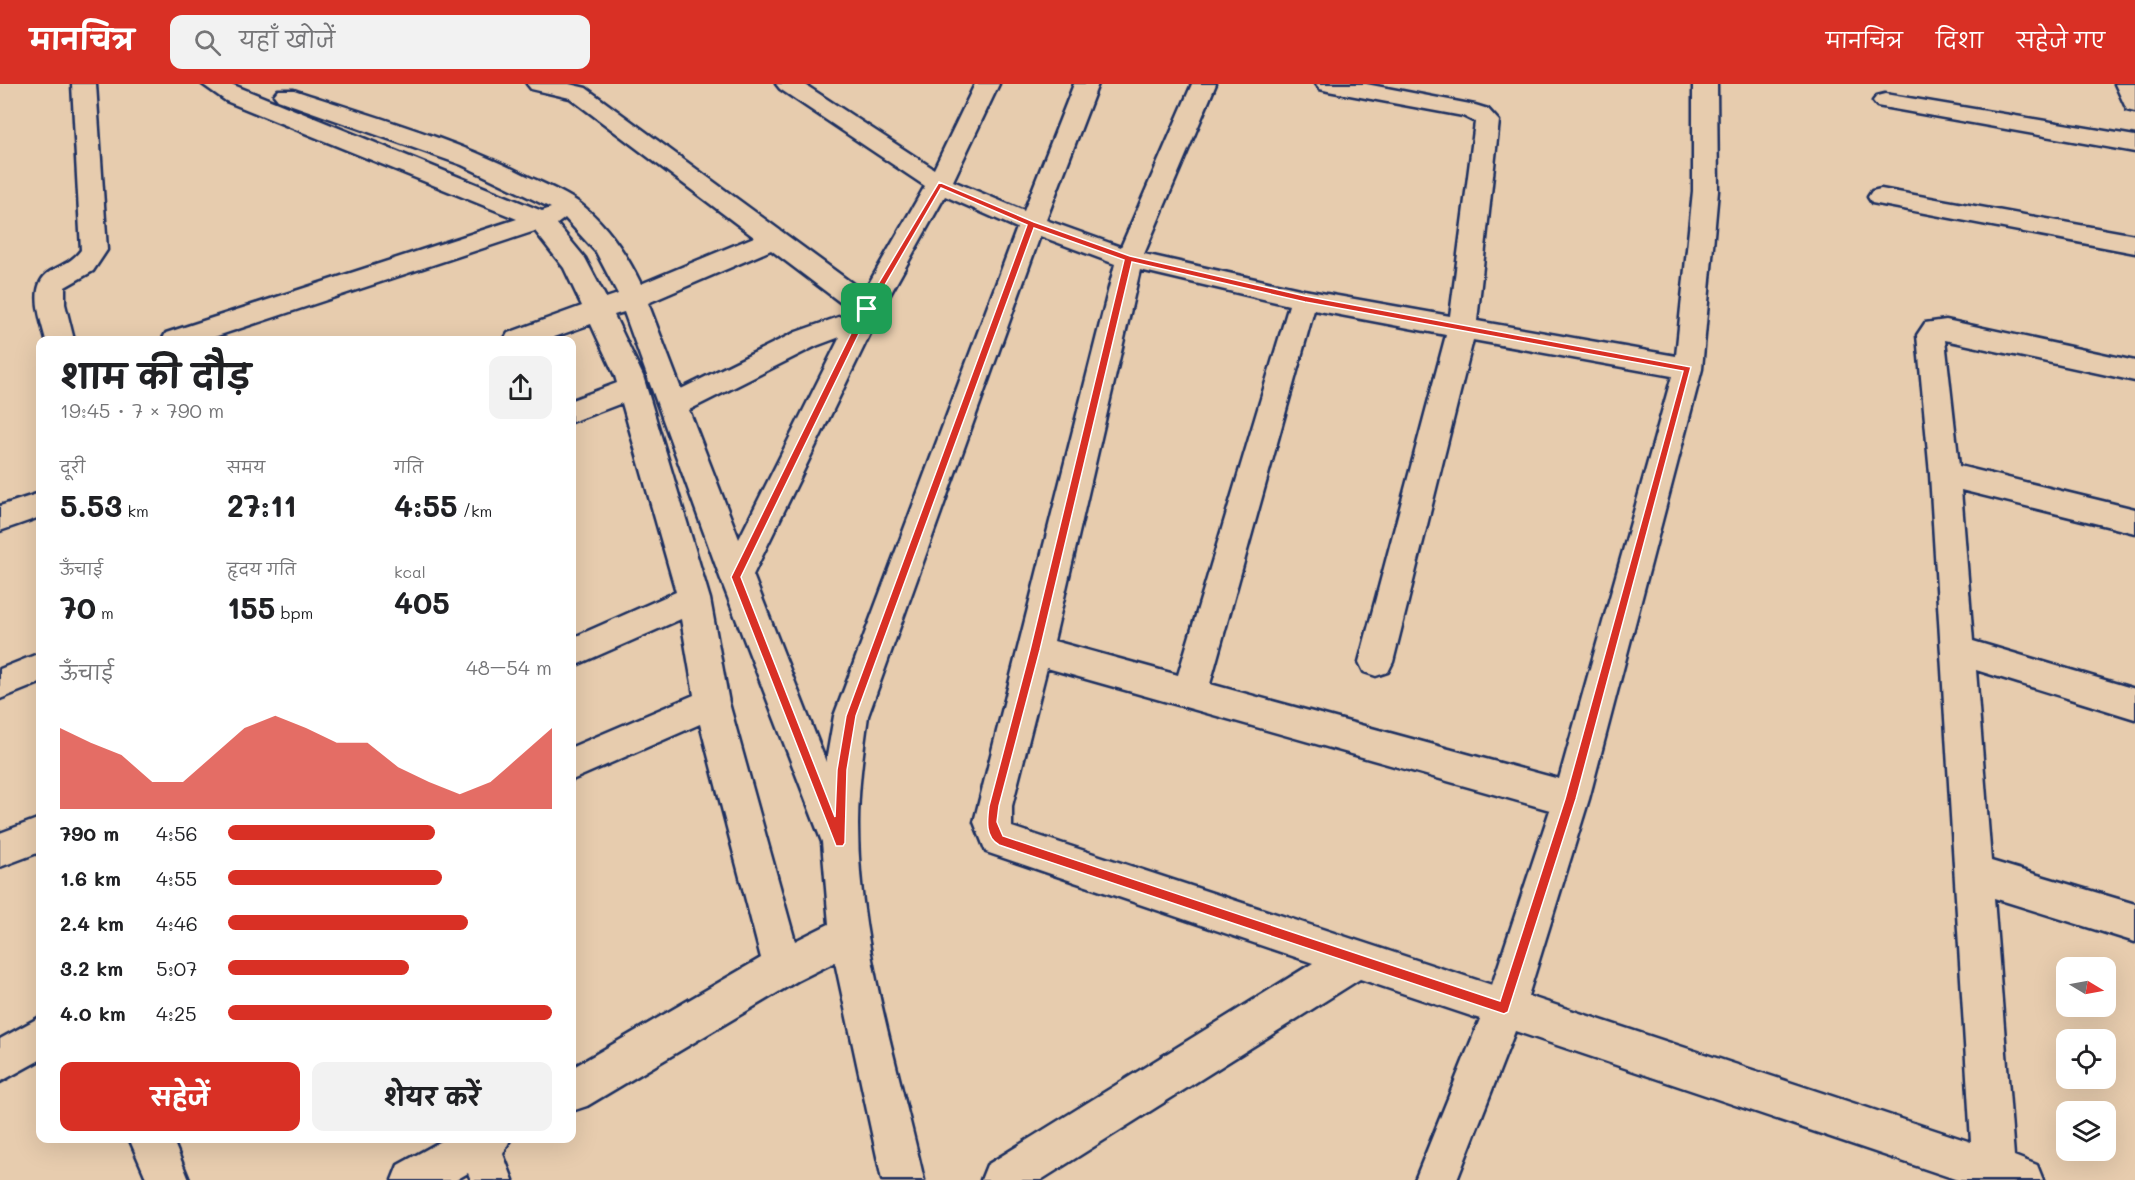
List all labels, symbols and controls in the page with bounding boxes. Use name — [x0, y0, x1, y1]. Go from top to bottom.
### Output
search box — [170, 15, 590, 69]
text: मानचित्र — [30, 21, 134, 57]
text: यहाँ खोजें — [239, 25, 335, 54]
icon: search — [191, 26, 224, 59]
text: मानचित्र — [1826, 26, 1903, 53]
text: दिशा — [1936, 26, 1983, 53]
text: सहेजे गए — [2016, 26, 2105, 53]
pin — [841, 283, 892, 334]
icon: arrive — [850, 292, 883, 325]
text: शाम की दौड़ — [60, 353, 251, 396]
button: share — [489, 356, 552, 419]
text: 19:45 · 7 × 790 m — [60, 397, 224, 423]
text: दूरी — [60, 456, 85, 477]
text: समय — [227, 456, 265, 477]
text: गति — [394, 456, 423, 477]
text: 5.53 — [60, 485, 122, 525]
text: 27:11 — [227, 485, 297, 525]
text: 4:55 — [394, 485, 458, 525]
text: km — [122, 500, 149, 521]
text: /km — [458, 500, 492, 521]
text: ऊँचाई — [60, 558, 103, 579]
text: हृदय गति — [227, 558, 296, 579]
text: kcal — [394, 561, 426, 582]
text: 405 — [394, 582, 450, 622]
text: 70 — [60, 587, 96, 627]
text: 155 — [227, 587, 275, 627]
text: m — [96, 602, 114, 623]
text: bpm — [275, 602, 313, 623]
text: 48–54 m — [466, 654, 552, 680]
text: ऊँचाई — [60, 659, 114, 685]
text: 790 m — [60, 820, 119, 846]
text: 4:56 — [156, 820, 198, 846]
text: 1.6 km — [60, 865, 121, 891]
text: 4:55 — [156, 865, 197, 891]
text: 2.4 km — [60, 910, 124, 936]
text: 4:46 — [156, 910, 198, 936]
text: 3.2 km — [60, 955, 123, 981]
text: 5:07 — [156, 955, 197, 981]
north arrow — [2056, 957, 2116, 1017]
map controls — [2056, 957, 2116, 1161]
text: 4.0 km — [60, 1000, 126, 1026]
text: 4:25 — [156, 1000, 197, 1026]
button: locate — [2056, 1029, 2116, 1089]
button: सहेजें — [60, 1062, 300, 1131]
button: शेयर करें — [312, 1062, 552, 1131]
button: layers — [2056, 1101, 2116, 1161]

